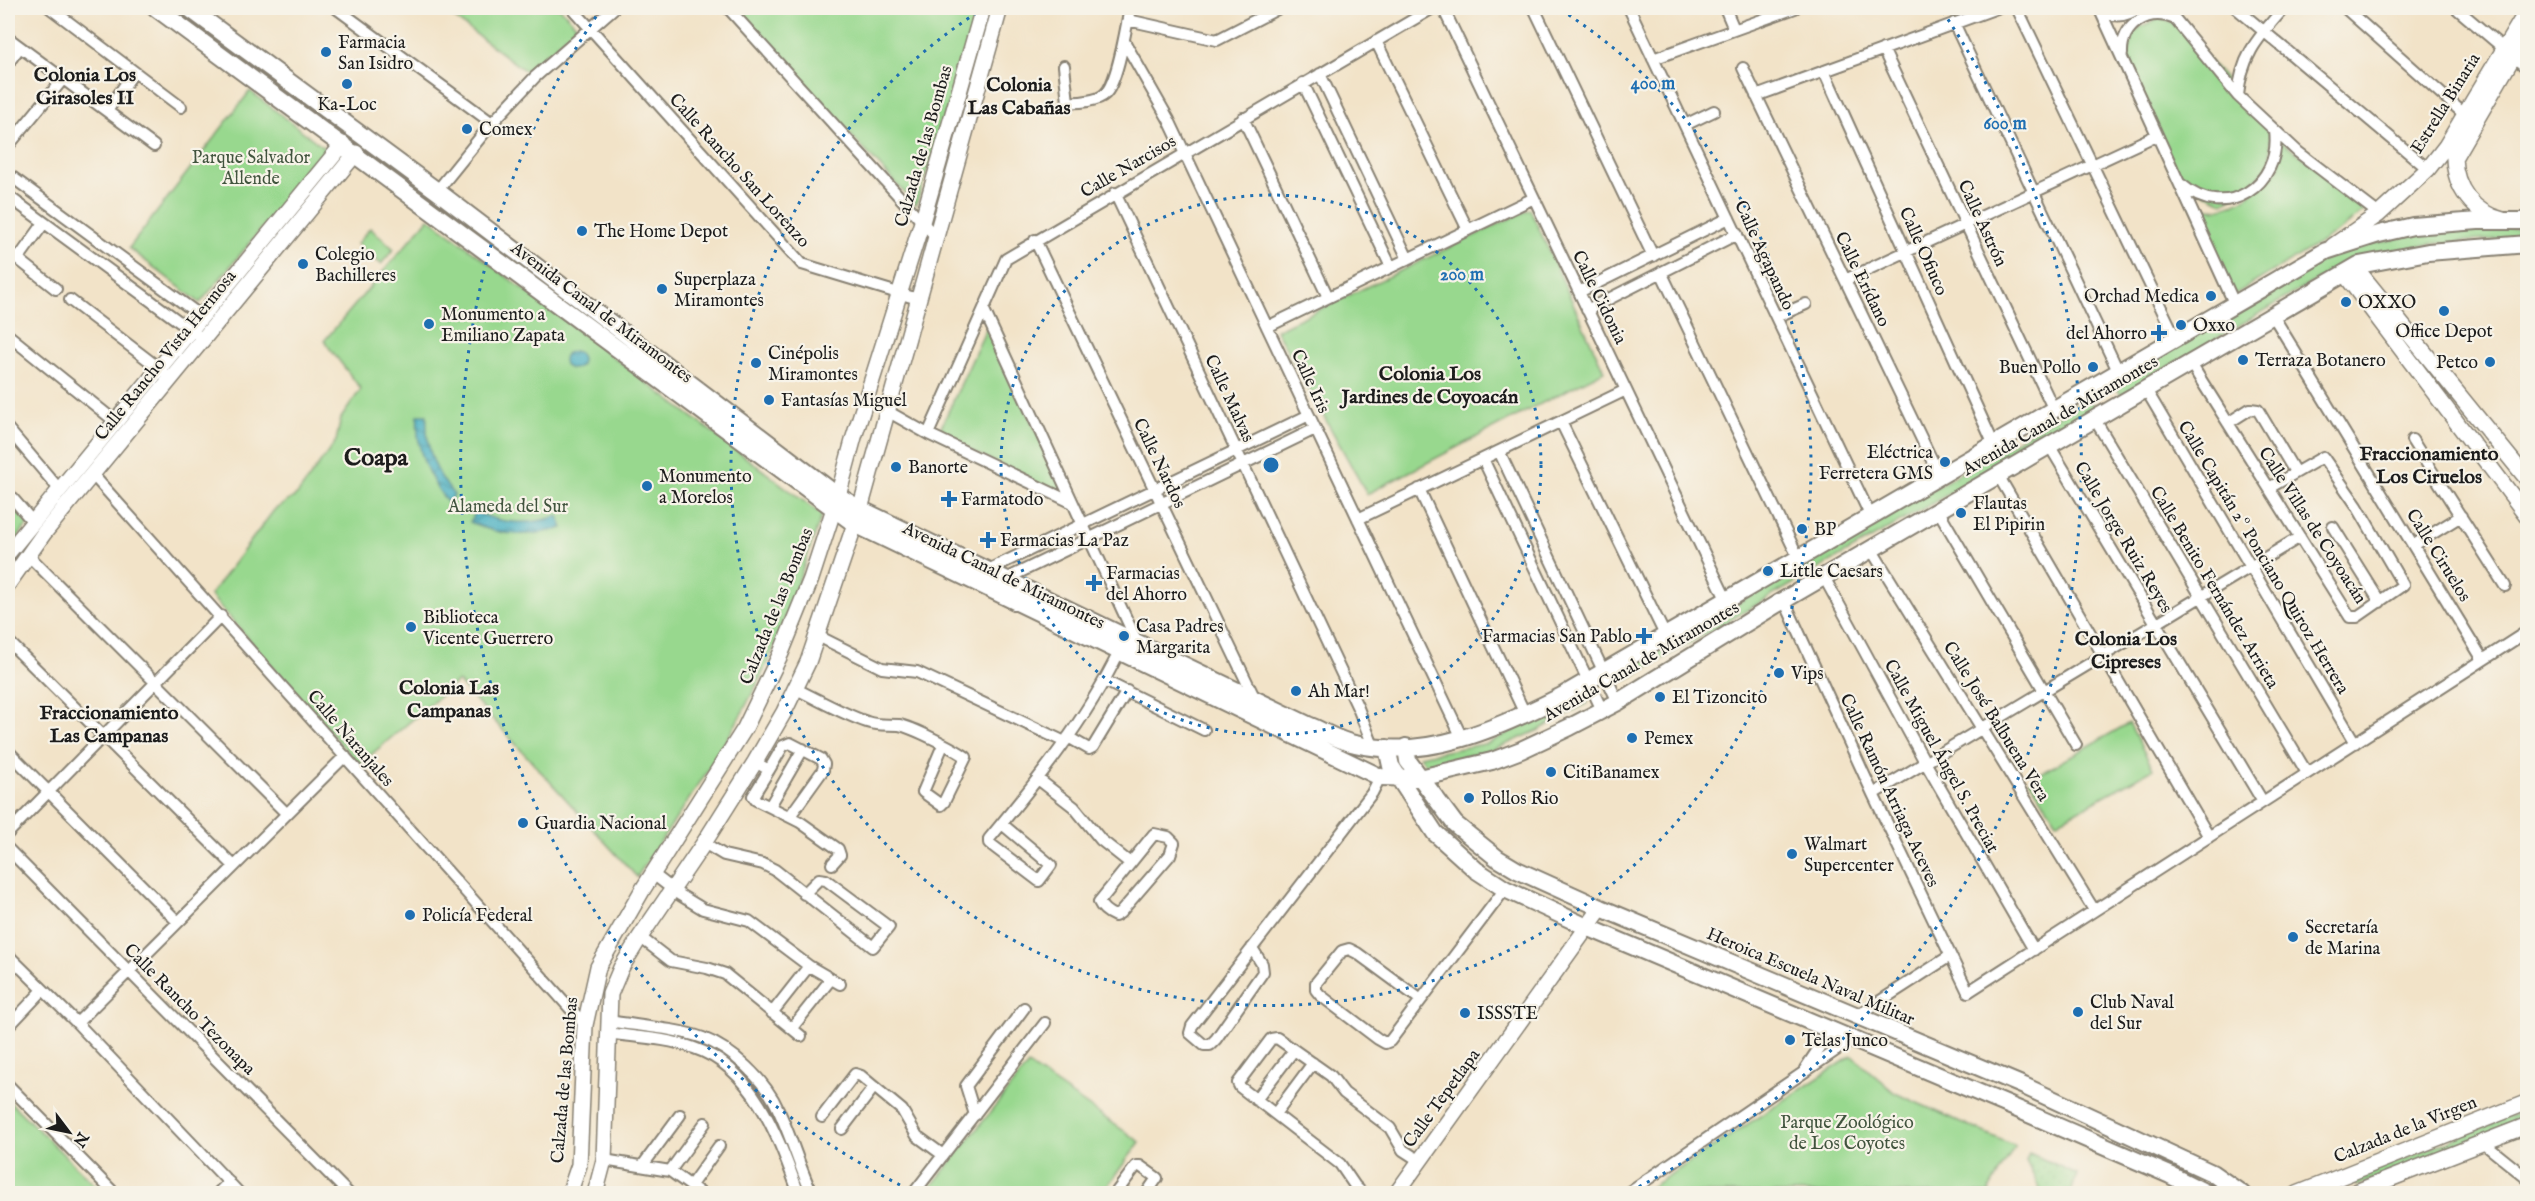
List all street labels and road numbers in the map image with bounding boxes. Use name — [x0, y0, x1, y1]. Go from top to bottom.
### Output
street label: Estrella Binaria — [2406, 49, 2487, 159]
street label: Calzada de las Bombas — [890, 63, 959, 230]
street label: Calle Rancho San Lorenzo — [663, 89, 815, 253]
street label: Calle Narcisos — [1077, 131, 1181, 204]
street label: Calle Astrón — [1952, 177, 2012, 271]
street label: Calle Agapando — [1728, 197, 1799, 315]
street label: Calle Ofiuco — [1893, 204, 1953, 300]
street label: Calle Erídano — [1829, 228, 1895, 331]
street label: Avenida Canal de Miramontes — [505, 237, 697, 389]
street label: Calle Cidonia — [1566, 247, 1631, 349]
street label: Calle Rancho Vista Hermosa — [90, 266, 242, 446]
street label: Calle Iris — [1285, 346, 1334, 417]
street label: Calle Malvas — [1198, 351, 1259, 446]
street label: Avenida Canal de Miramontes — [1958, 351, 2163, 482]
street label: Calle Nardos — [1127, 415, 1190, 513]
street label: Calle Capitán 2º Ponciano Quiroz Herrera — [2172, 417, 2354, 699]
street label: Calle Villas de Coyoacán — [2252, 443, 2371, 609]
street label: Calle Jorge Ruiz Reyes — [2068, 458, 2177, 618]
street label: Calle Benito Fernández Arrieta — [2144, 482, 2284, 694]
street label: Calle Ciruelos — [2400, 505, 2475, 607]
street label: Avenida Canal de Miramontes — [898, 517, 1108, 635]
street label: Calzada de las Bombas — [735, 525, 819, 688]
street label: Avenida Canal de Miramontes — [1539, 597, 1744, 728]
street label: Calle José Balbuena Vera — [1937, 638, 2054, 806]
street label: Calle Miguel Ángel S. Preciat — [1878, 655, 2005, 858]
street label: Calle Naranjales — [302, 686, 398, 792]
street label: Calle Ramón Arriaga Aceves — [1834, 690, 1944, 891]
street label: Heroica Escuela Naval Militar — [1703, 923, 1918, 1032]
street label: Calle Rancho Tezonapa — [118, 939, 260, 1081]
street label: Calzada de las Bombas — [547, 996, 584, 1164]
street label: Calle Tepetlapa — [1399, 1045, 1486, 1153]
street label: Calzada de la Virgen — [2331, 1091, 2481, 1170]

